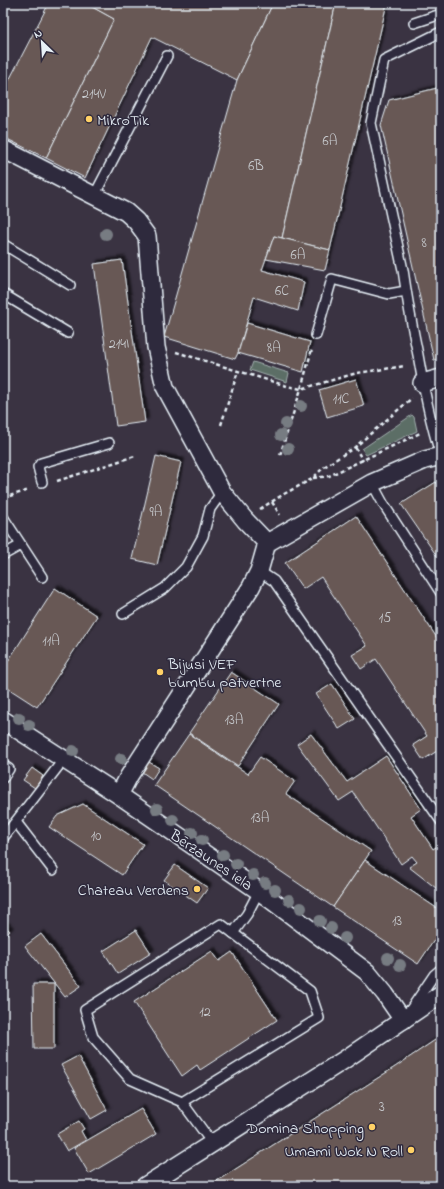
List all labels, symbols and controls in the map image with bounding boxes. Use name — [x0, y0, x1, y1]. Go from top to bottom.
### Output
north arrow — [22, 22, 62, 62]
text: N — [31, 25, 45, 43]
house number: 214V — [82, 84, 106, 105]
place label: MikroTik — [97, 109, 150, 133]
marker: MikroTik — [84, 114, 94, 124]
house number: 6A — [323, 131, 337, 152]
house number: 6B — [248, 156, 264, 177]
house number: 8 — [421, 233, 427, 254]
house number: 6A — [291, 245, 305, 266]
house number: 6C — [275, 281, 289, 302]
house number: 214I — [109, 334, 129, 355]
house number: 8A — [267, 338, 281, 359]
house number: 11C — [333, 389, 350, 410]
house number: 9A — [150, 502, 162, 523]
house number: 15 — [379, 608, 391, 629]
house number: 11A — [42, 631, 60, 652]
place label: Bijusi VEF bumbu patvertne — [167, 653, 282, 695]
marker: Bijusi VEF bumbu patvertne — [155, 667, 165, 677]
house number: 13A — [225, 710, 243, 731]
house number: 13A — [251, 808, 269, 829]
street label: Bērzaunes iela — [164, 823, 257, 897]
house number: 10 — [91, 826, 101, 847]
place label: Chateau Verdens — [78, 879, 189, 903]
marker: Chateau Verdens — [192, 884, 202, 894]
house number: 13 — [392, 911, 402, 932]
house number: 12 — [199, 1002, 211, 1023]
house number: 3 — [379, 1097, 385, 1118]
place label: Domina Shopping — [246, 1117, 364, 1141]
marker: Domina Shopping — [367, 1122, 377, 1132]
place label: Umami Wok N Roll — [284, 1140, 403, 1164]
marker: Umami Wok N Roll — [406, 1145, 416, 1155]

